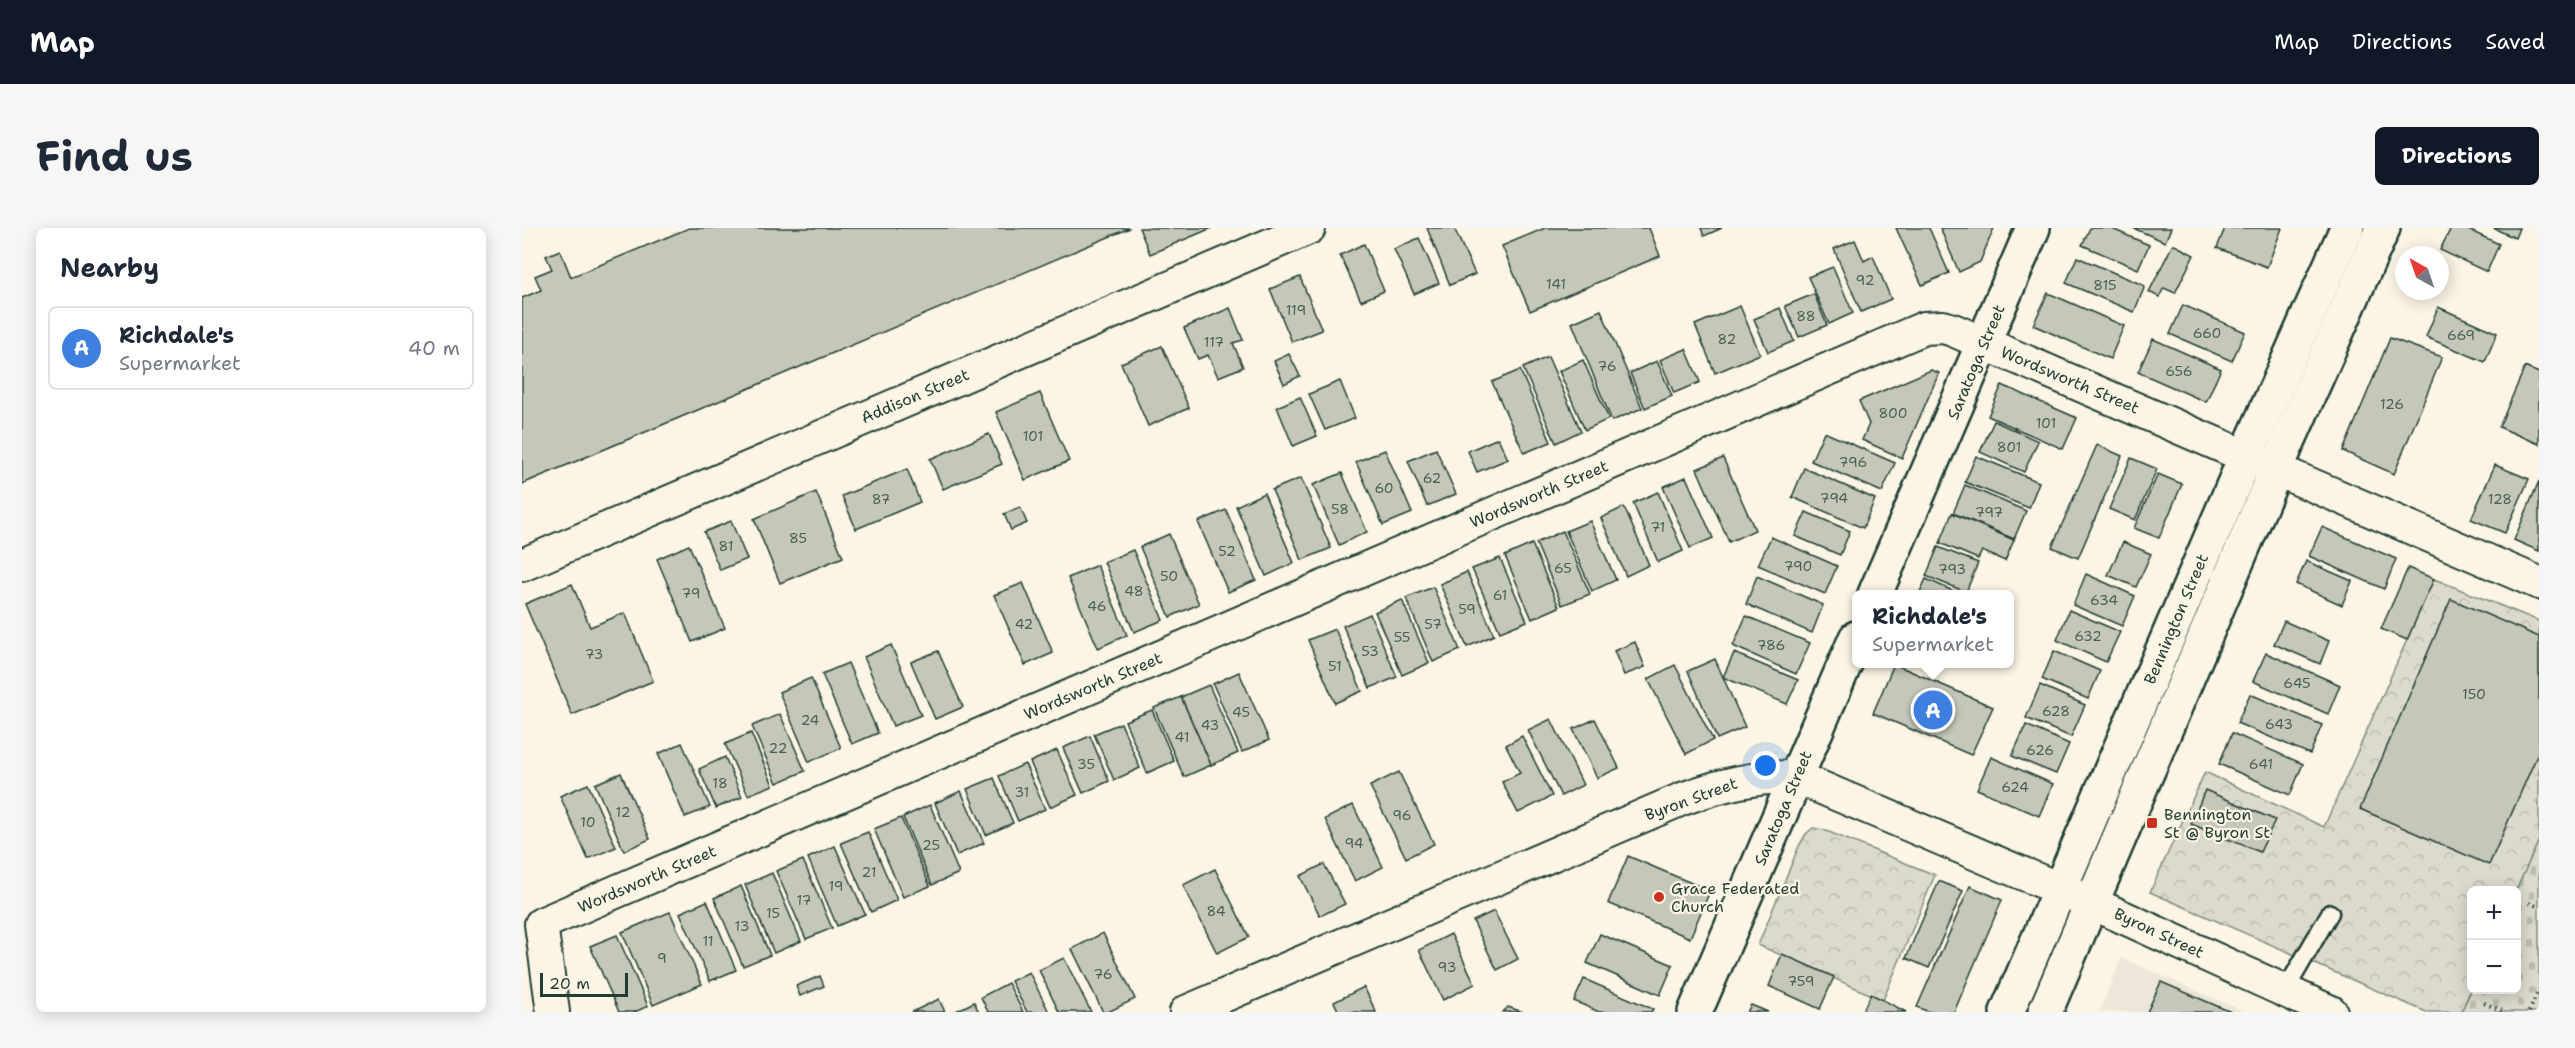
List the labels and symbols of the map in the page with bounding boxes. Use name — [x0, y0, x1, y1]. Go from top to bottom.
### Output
north arrow — [2395, 246, 2449, 300]
house number: 92 — [1856, 271, 1874, 289]
house number: 141 — [1546, 275, 1566, 293]
house number: 815 — [2093, 276, 2117, 294]
house number: 119 — [1286, 301, 1306, 319]
street label: Saratoga Street — [1942, 301, 2010, 423]
house number: 88 — [1796, 307, 1816, 325]
house number: 660 — [2193, 324, 2221, 342]
house number: 669 — [2447, 326, 2475, 344]
house number: 82 — [1718, 330, 1736, 348]
house number: 117 — [1204, 333, 1224, 351]
street label: Wordsworth Street — [1998, 341, 2142, 419]
house number: 76 — [1597, 357, 1617, 375]
house number: 656 — [2165, 362, 2193, 380]
street label: Addison Street — [858, 364, 972, 428]
house number: 126 — [2380, 395, 2404, 413]
house number: 800 — [1878, 404, 1908, 422]
house number: 101 — [2036, 414, 2056, 432]
house number: 101 — [1023, 427, 1043, 445]
house number: 801 — [1997, 438, 2021, 456]
house number: 796 — [1839, 453, 1867, 471]
street label: Wordsworth Street — [1467, 455, 1611, 533]
house number: 62 — [1423, 469, 1441, 487]
house number: 60 — [1374, 479, 1394, 497]
house number: 794 — [1820, 489, 1848, 507]
house number: 87 — [872, 490, 890, 508]
house number: 128 — [2488, 490, 2512, 508]
house number: 58 — [1331, 500, 1349, 518]
house number: 797 — [1975, 503, 2003, 521]
house number: 71 — [1651, 518, 1665, 536]
house number: 85 — [789, 529, 807, 547]
house number: 81 — [718, 537, 734, 555]
house number: 52 — [1218, 542, 1236, 560]
street label: Bennington Street — [2139, 551, 2213, 687]
house number: 790 — [1784, 557, 1812, 575]
house number: 65 — [1554, 559, 1572, 577]
house number: 793 — [1938, 560, 1966, 578]
house number: 50 — [1160, 567, 1178, 585]
house number: 48 — [1124, 582, 1144, 600]
house number: 79 — [681, 584, 701, 602]
house number: 61 — [1493, 586, 1507, 604]
house number: 634 — [2090, 591, 2118, 609]
house number: 46 — [1087, 597, 1107, 615]
house number: 59 — [1458, 600, 1476, 618]
house number: 42 — [1015, 615, 1033, 633]
house number: 57 — [1424, 615, 1442, 633]
house number: 632 — [2074, 627, 2102, 645]
house number: 55 — [1394, 628, 1410, 646]
house number: 786 — [1757, 636, 1785, 654]
house number: 53 — [1361, 642, 1379, 660]
house number: 73 — [585, 645, 603, 663]
street label: Wordsworth Street — [1021, 647, 1165, 725]
house number: 51 — [1328, 657, 1342, 675]
house number: 645 — [2283, 674, 2311, 692]
house number: 150 — [2462, 685, 2486, 703]
pin: A — [1914, 688, 1952, 732]
house number: 628 — [2042, 702, 2070, 720]
house number: 45 — [1232, 703, 1250, 721]
house number: 24 — [801, 711, 820, 729]
house number: 643 — [2265, 715, 2293, 733]
house number: 43 — [1201, 716, 1219, 734]
house number: 41 — [1175, 728, 1189, 746]
house number: 22 — [769, 739, 787, 757]
house number: 626 — [2026, 741, 2054, 759]
street label: Saratoga Street — [1749, 747, 1817, 869]
your location — [1751, 751, 1780, 780]
house number: 35 — [1077, 755, 1095, 773]
house number: 641 — [2249, 755, 2273, 773]
street label: Byron Street — [1642, 773, 1740, 825]
house number: 18 — [712, 774, 728, 792]
house number: 624 — [2001, 778, 2029, 796]
house number: 31 — [1015, 783, 1029, 801]
house number: 12 — [616, 803, 630, 821]
place label: Bennington St @ Byron St — [2164, 804, 2270, 843]
house number: 96 — [1392, 806, 1412, 824]
house number: 10 — [580, 813, 596, 831]
marker: Bennington St @ Byron St — [2145, 816, 2159, 830]
house number: 94 — [1344, 834, 1364, 852]
house number: 25 — [922, 836, 940, 854]
street label: Wordsworth Street — [575, 840, 719, 918]
house number: 21 — [862, 863, 876, 881]
house number: 19 — [828, 877, 844, 895]
place label: Grace Federated Church — [1671, 878, 1799, 917]
marker: Grace Federated Church — [1652, 890, 1666, 904]
house number: 17 — [797, 891, 811, 909]
house number: 84 — [1206, 902, 1226, 920]
street label: Byron Street — [2111, 903, 2207, 963]
house number: 15 — [766, 904, 780, 922]
house number: 13 — [735, 917, 749, 935]
house number: 11 — [702, 932, 714, 950]
house number: 9 — [657, 949, 667, 967]
house number: 93 — [1438, 958, 1456, 976]
house number: 76 — [1093, 965, 1113, 983]
scale bar — [540, 970, 628, 998]
house number: 759 — [1787, 972, 1815, 990]

